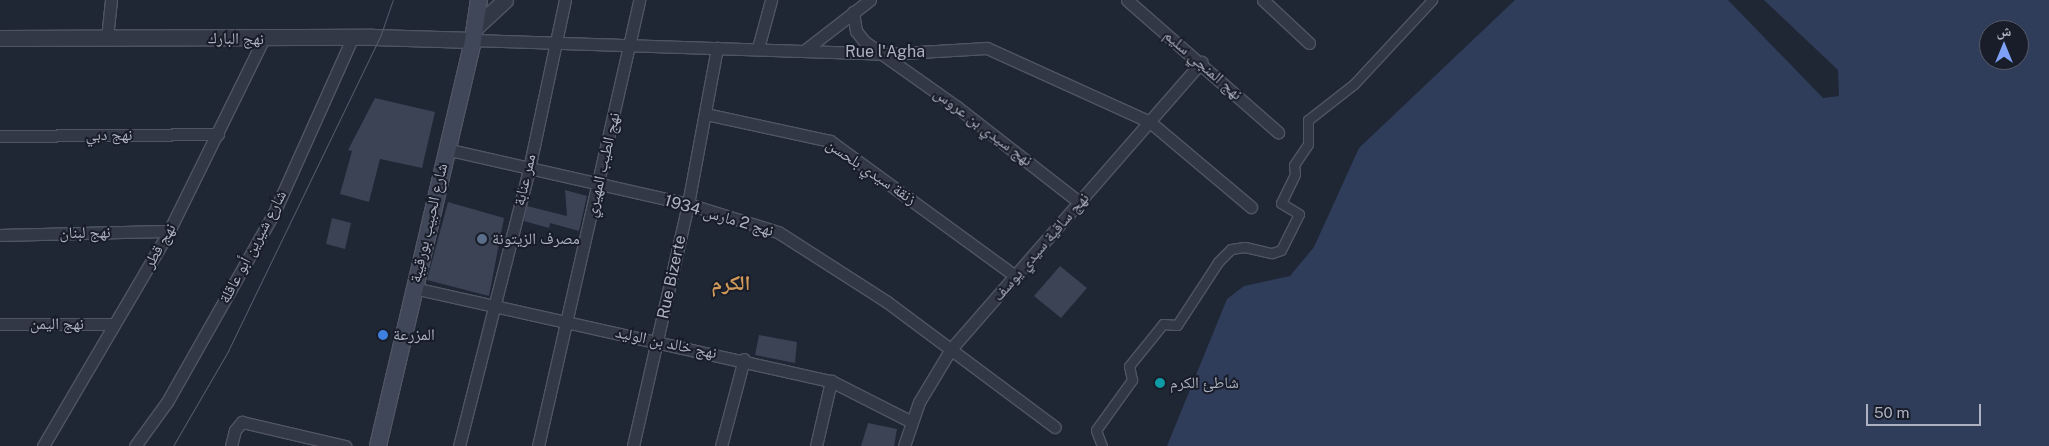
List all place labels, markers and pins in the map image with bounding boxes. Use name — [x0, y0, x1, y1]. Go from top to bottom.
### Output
place label: مصرف الزيتونة — [492, 229, 580, 249]
marker: مصرف الزيتونة — [476, 233, 488, 245]
place label: المزرعة — [393, 325, 435, 345]
marker: المزرعة — [377, 329, 389, 341]
place label: شاطئ الکرم — [1170, 373, 1239, 393]
marker: شاطئ الکرم — [1154, 377, 1166, 389]

